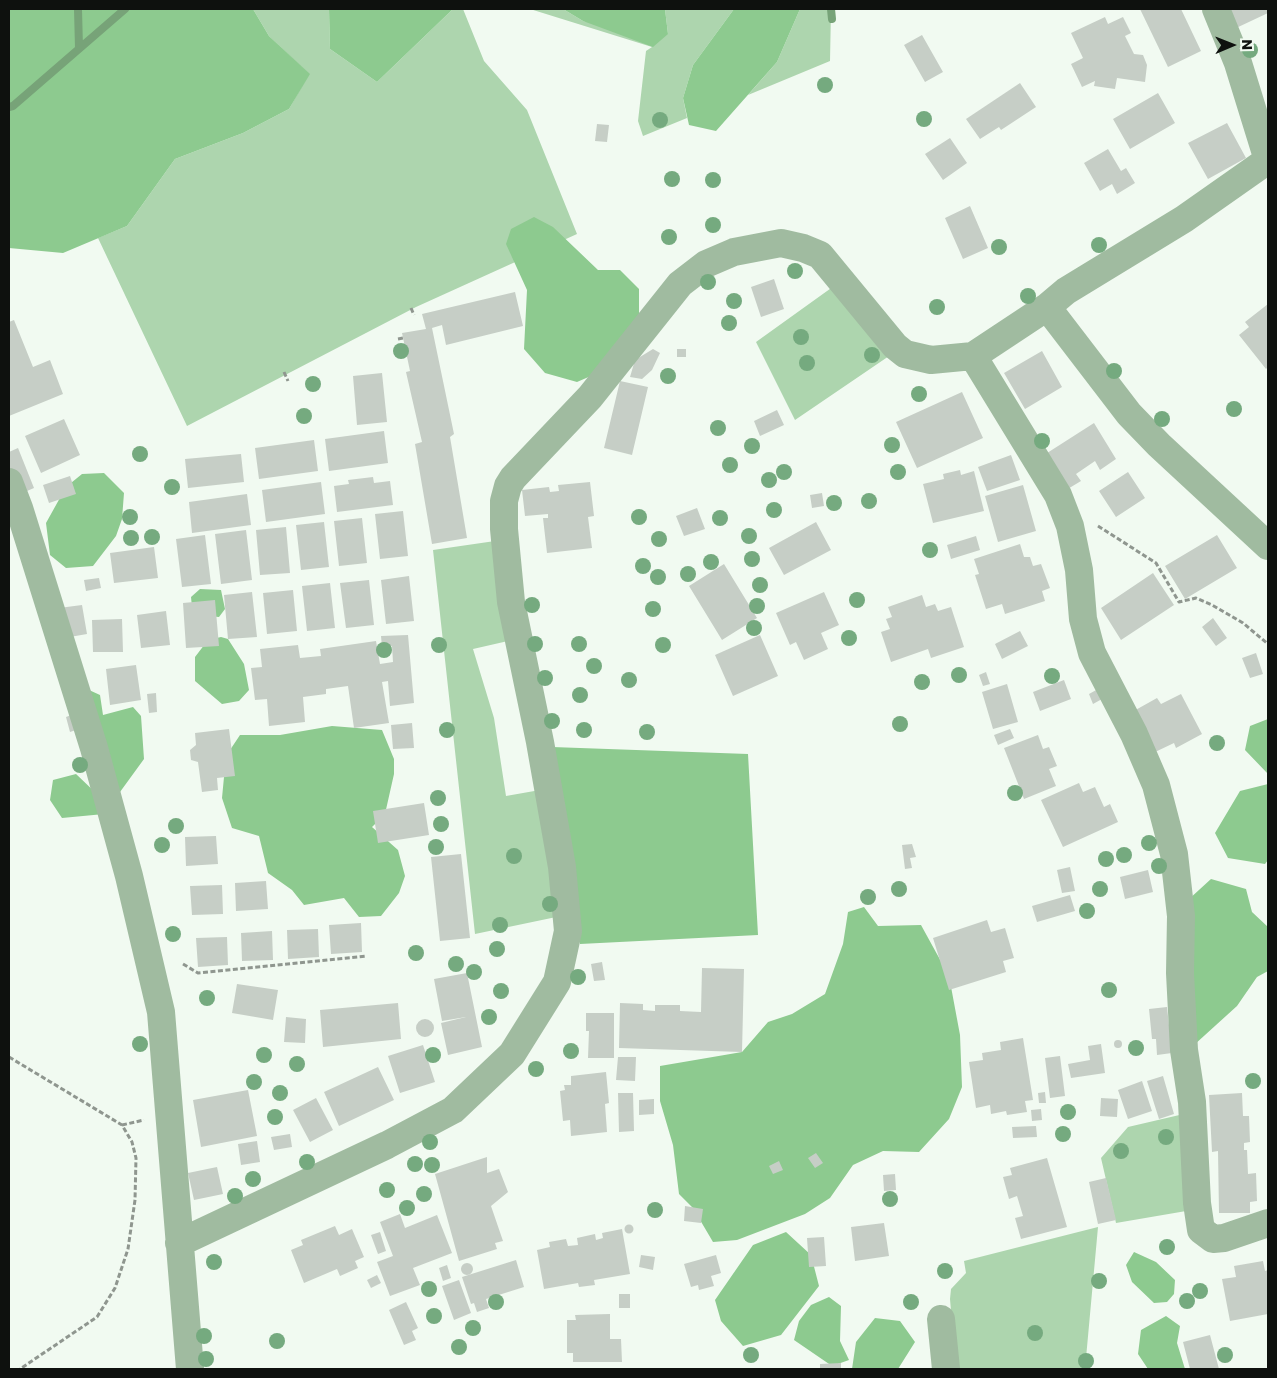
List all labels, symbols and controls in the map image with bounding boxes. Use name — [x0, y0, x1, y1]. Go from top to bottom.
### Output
north arrow — [1207, 20, 1257, 70]
text: N — [1237, 39, 1257, 50]

